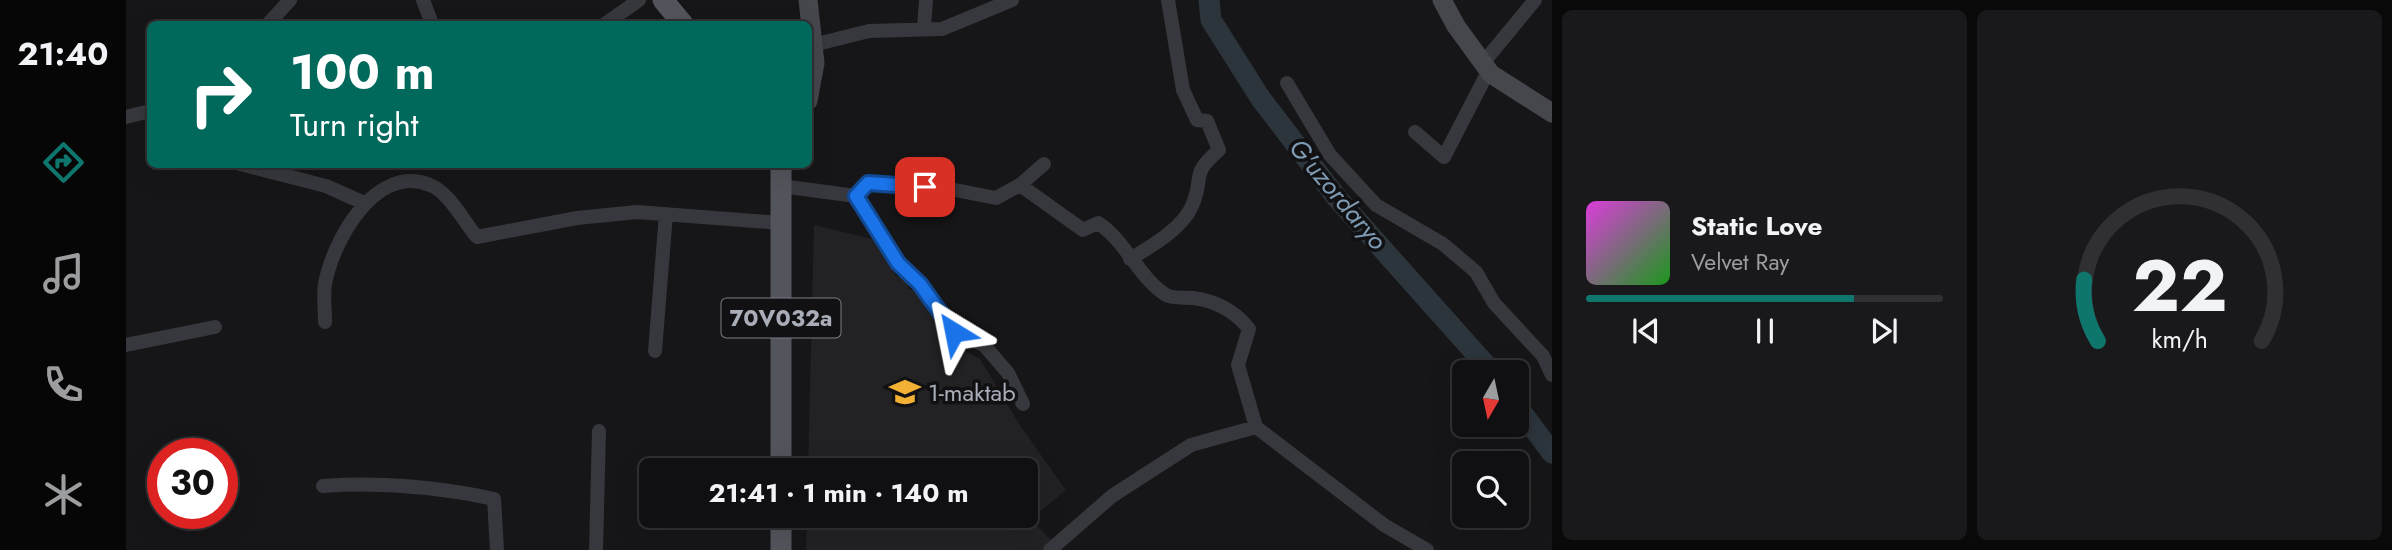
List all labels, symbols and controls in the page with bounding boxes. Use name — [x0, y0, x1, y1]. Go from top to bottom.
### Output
text: 21:40 — [17, 31, 109, 77]
text: 100 m — [290, 37, 435, 107]
icon: right — [175, 49, 266, 140]
text: Turn right — [290, 102, 419, 148]
water label: G'uzordaryo — [1280, 130, 1396, 258]
icon: directions — [39, 138, 88, 187]
pin — [895, 157, 955, 217]
icon: arrive — [906, 168, 944, 206]
text: Static Love — [1691, 207, 1823, 245]
text: 22 — [2132, 233, 2227, 338]
text: Velvet Ray — [1691, 245, 1789, 279]
icon: music — [39, 249, 88, 298]
position arrow — [917, 295, 991, 369]
road number: 70V032a — [722, 298, 840, 338]
icon: previous — [1627, 312, 1665, 350]
icon: pause — [1746, 312, 1784, 350]
icon: next — [1865, 312, 1903, 350]
text: km/h — [2151, 321, 2208, 357]
icon: phone — [39, 360, 88, 409]
north arrow — [1452, 360, 1530, 438]
map controls — [1452, 360, 1529, 528]
school or university icon: 1-maktab — [888, 375, 922, 409]
place label: 1-maktab — [928, 375, 1016, 410]
speed limit sign: 30 — [147, 438, 238, 529]
button: search — [1452, 451, 1529, 528]
icon: climate — [39, 470, 88, 519]
text: 21:41 · 1 min · 140 m — [708, 474, 969, 512]

